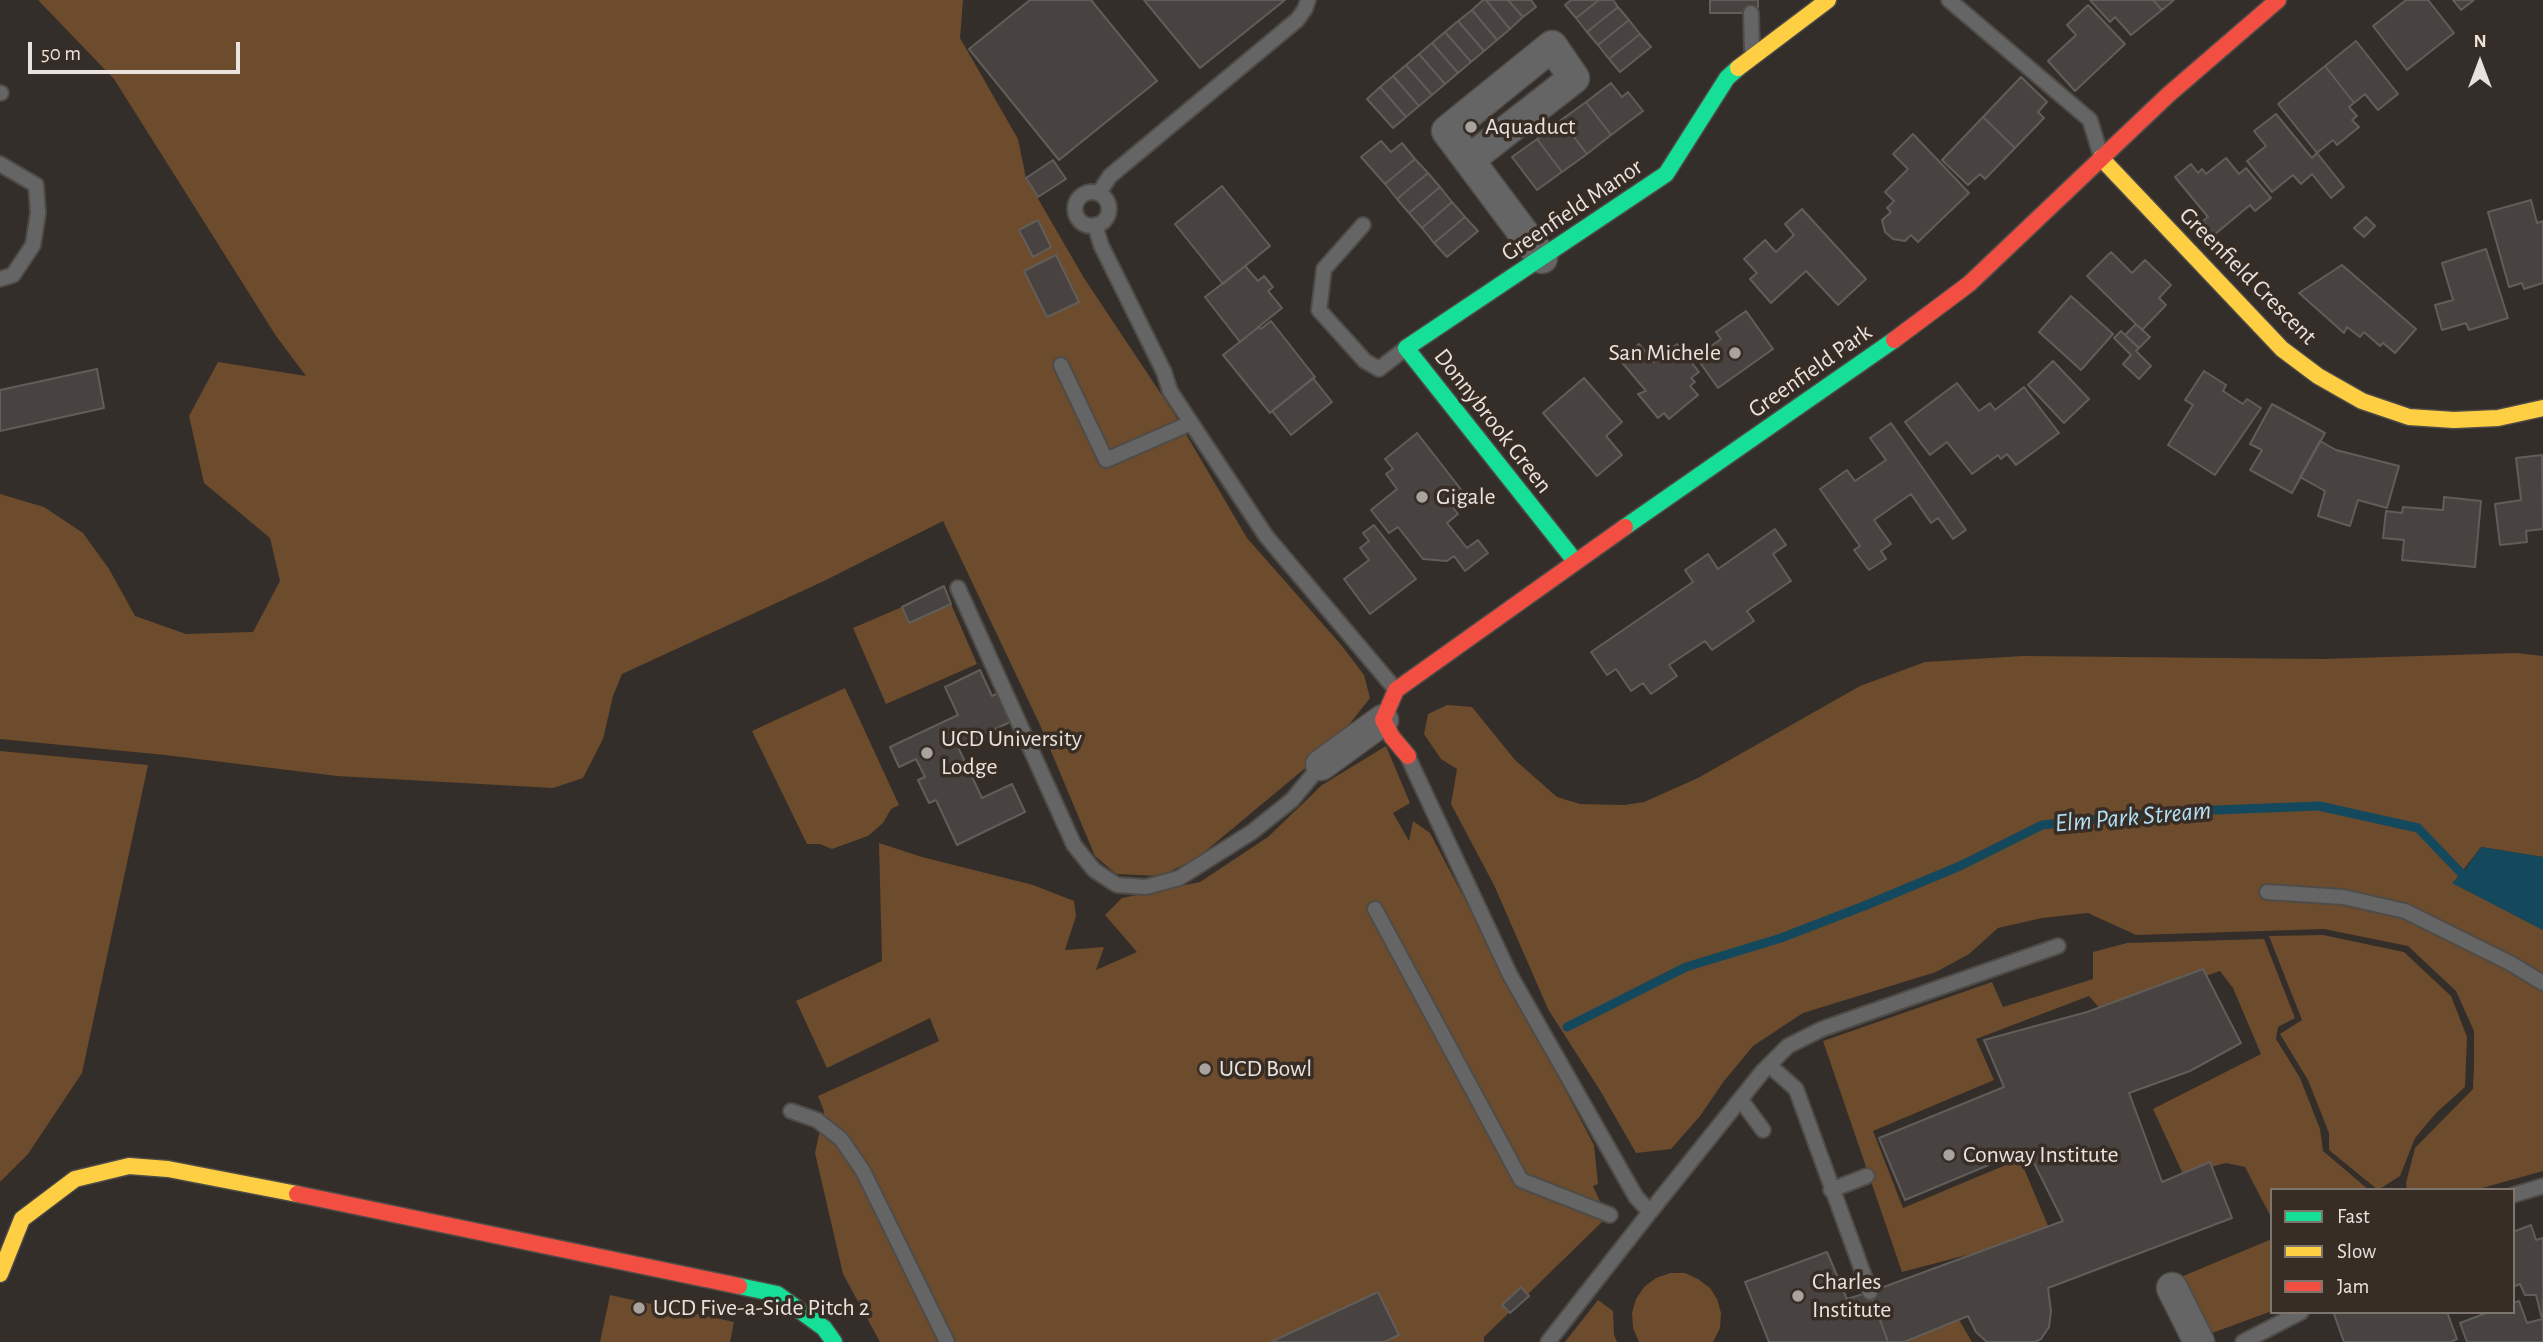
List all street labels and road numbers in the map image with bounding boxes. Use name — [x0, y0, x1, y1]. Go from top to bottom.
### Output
street label: Greenfield Manor — [1496, 152, 1648, 268]
street label: Greenfield Crescent — [2173, 201, 2323, 351]
street label: Greenfield Park — [1743, 318, 1877, 424]
street label: Donnybrook Green — [1428, 343, 1558, 499]

